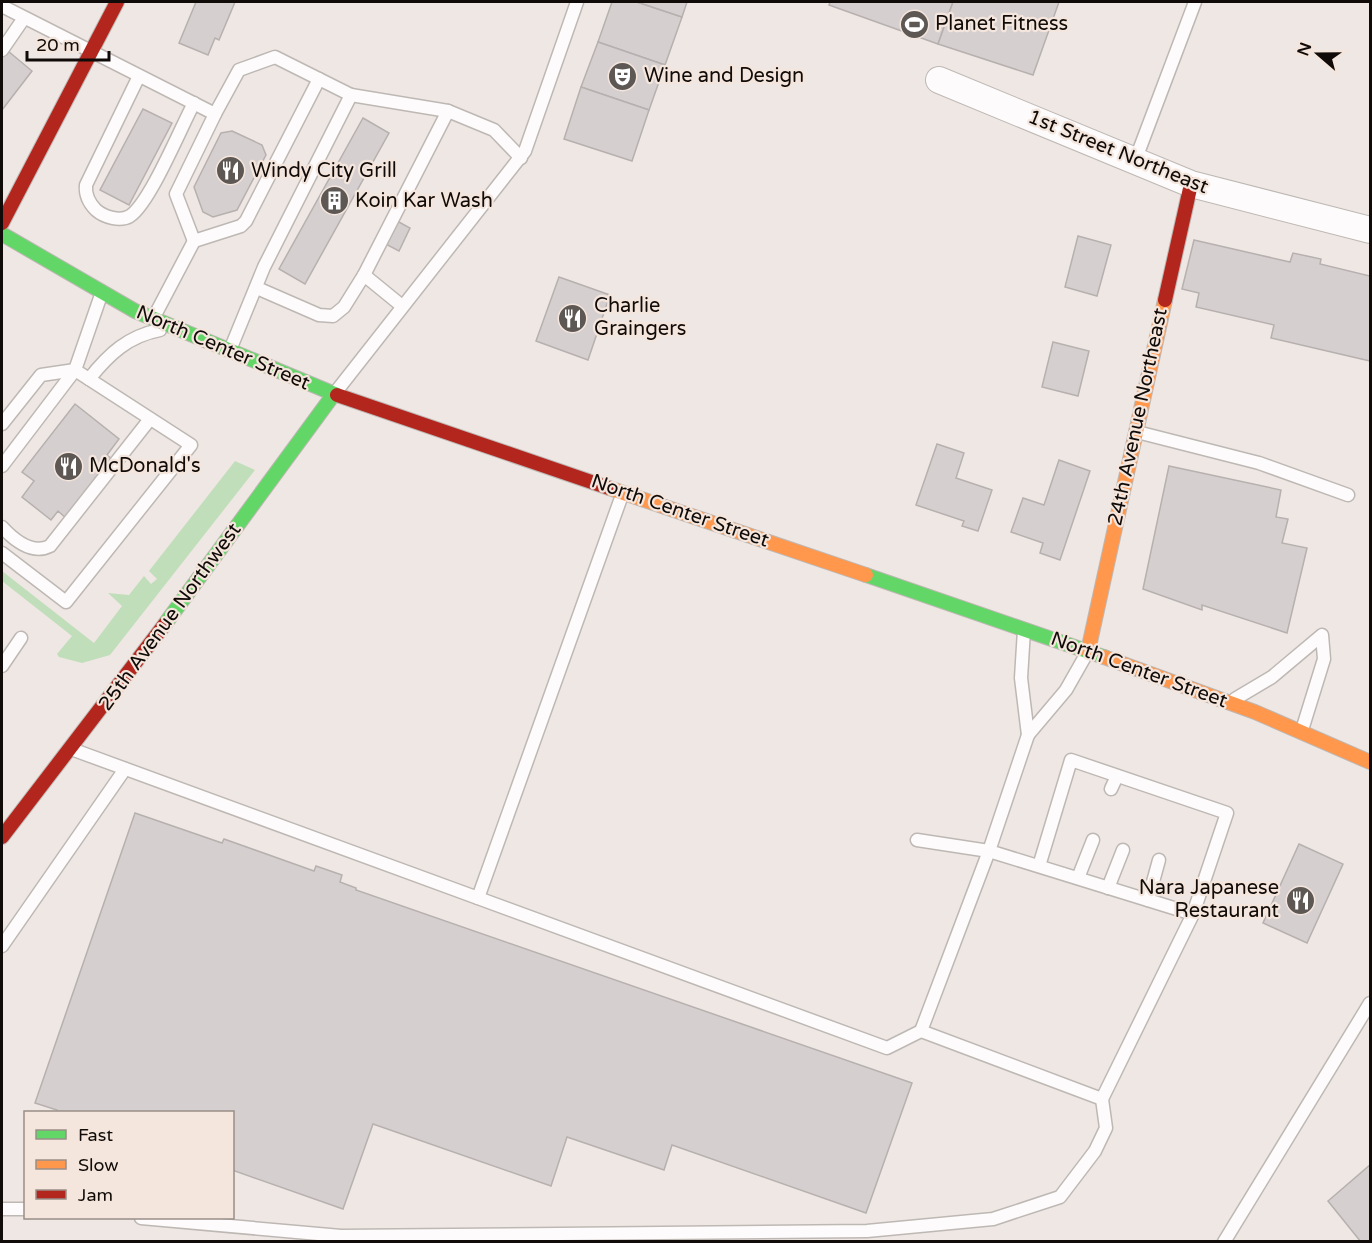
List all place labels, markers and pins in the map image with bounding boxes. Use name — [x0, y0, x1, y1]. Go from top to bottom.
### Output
sports icon: Planet Fitness — [898, 8, 930, 40]
place label: Planet Fitness — [935, 12, 1068, 36]
theatre icon: Wine and Design — [607, 60, 639, 92]
place label: Wine and Design — [644, 64, 804, 88]
restaurant icon: Windy City Grill — [214, 155, 246, 187]
place label: Windy City Grill — [251, 159, 397, 183]
building icon: Koin Kar Wash — [318, 185, 350, 217]
place label: Koin Kar Wash — [355, 189, 493, 213]
place label: Charlie Graingers — [594, 294, 686, 341]
restaurant icon: Charlie Graingers — [557, 302, 589, 334]
restaurant icon: McDonald's — [52, 450, 84, 482]
place label: McDonald's — [89, 454, 201, 478]
place label: Nara Japanese Restaurant — [1139, 876, 1279, 923]
restaurant icon: Nara Japanese Restaurant — [1284, 884, 1316, 916]

